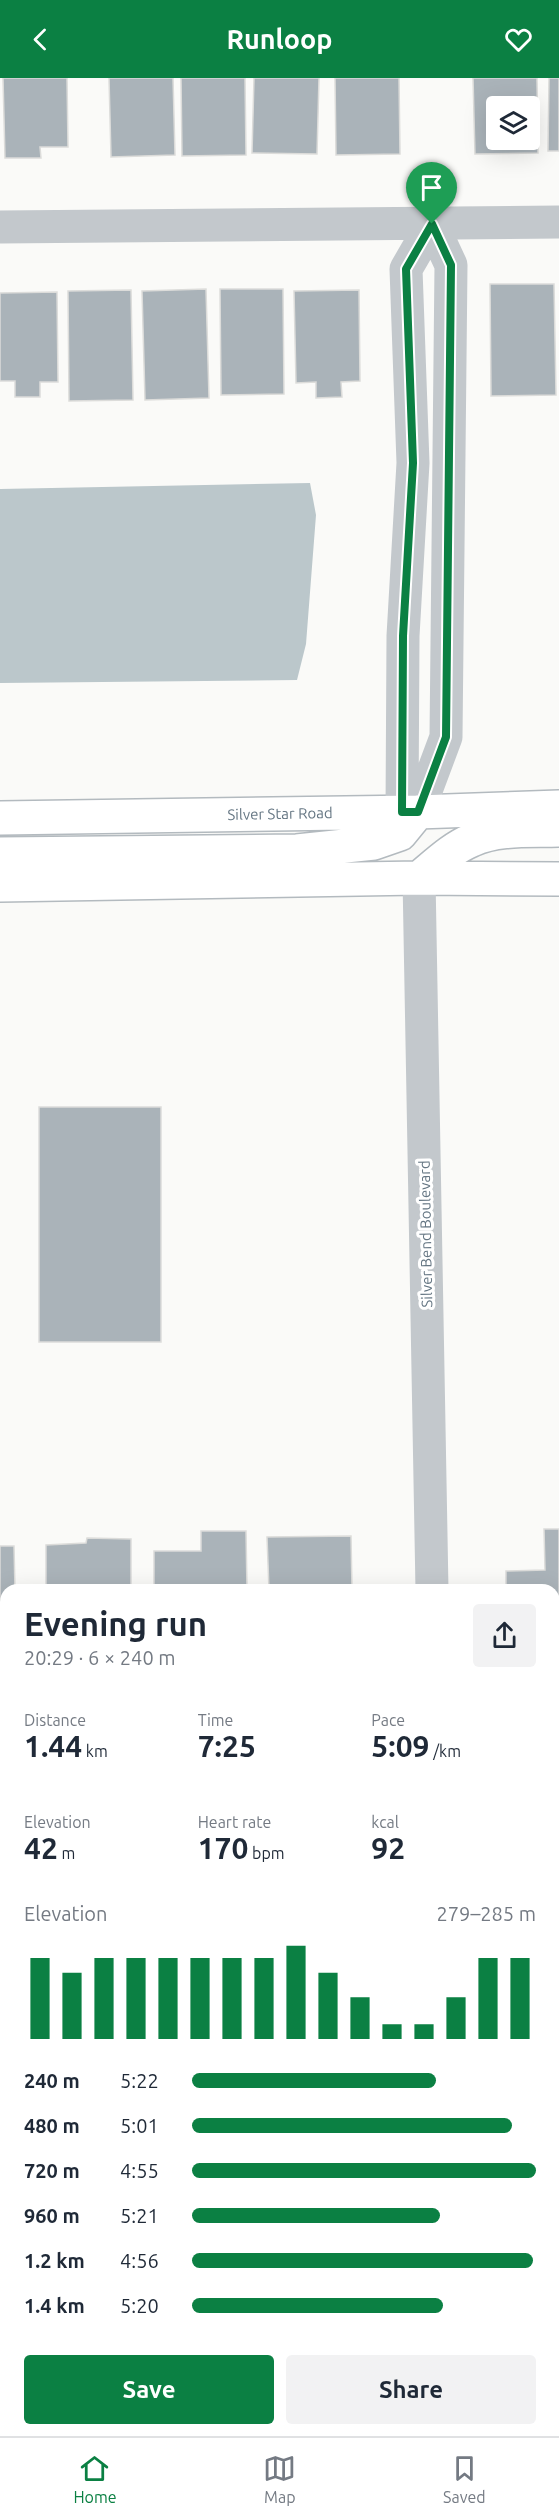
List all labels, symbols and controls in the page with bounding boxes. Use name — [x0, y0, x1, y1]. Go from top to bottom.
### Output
icon: back — [24, 23, 57, 56]
icon: heart — [502, 23, 535, 56]
text: Runloop — [227, 24, 332, 54]
map controls — [486, 96, 540, 150]
button: layers — [486, 96, 540, 150]
pin — [406, 162, 457, 224]
icon: arrive — [415, 171, 448, 204]
street label: Silver Star Road — [227, 804, 333, 823]
street label: Silver Bend Boulevard — [416, 1160, 435, 1308]
button: share — [473, 1604, 536, 1667]
text: Evening run — [24, 1605, 207, 1642]
text: 20:29 · 6 × 240 m — [24, 1646, 176, 1669]
text: Distance — [24, 1711, 86, 1729]
text: Time — [198, 1711, 233, 1729]
text: Pace — [371, 1711, 405, 1729]
text: 1.44 — [24, 1729, 82, 1763]
text: 7:25 — [198, 1729, 256, 1763]
text: 5:09 — [371, 1729, 429, 1763]
text: km — [82, 1742, 108, 1760]
text: /km — [429, 1742, 461, 1760]
text: Elevation — [24, 1813, 91, 1831]
text: Heart rate — [198, 1813, 271, 1831]
text: kcal — [371, 1813, 399, 1831]
text: 42 — [24, 1831, 58, 1865]
text: 170 — [198, 1831, 248, 1865]
text: 92 — [371, 1831, 405, 1865]
text: m — [58, 1844, 75, 1862]
text: bpm — [248, 1844, 285, 1862]
text: Elevation — [24, 1902, 107, 1925]
text: 279–285 m — [437, 1902, 536, 1925]
text: 240 m — [24, 2069, 80, 2092]
text: 5:22 — [120, 2069, 159, 2092]
text: 480 m — [24, 2114, 80, 2137]
text: 5:01 — [120, 2114, 159, 2137]
text: 720 m — [24, 2159, 80, 2182]
text: 4:55 — [120, 2159, 159, 2182]
text: 960 m — [24, 2204, 80, 2227]
text: 5:21 — [120, 2204, 159, 2227]
text: 1.2 km — [24, 2249, 85, 2272]
text: 4:56 — [120, 2249, 159, 2272]
text: 1.4 km — [24, 2294, 85, 2317]
text: 5:20 — [120, 2294, 159, 2317]
button: Save — [24, 2355, 274, 2424]
button: Share — [286, 2355, 536, 2424]
tab: Home — [73, 2452, 117, 2506]
tab: Map — [263, 2452, 296, 2506]
tab: Saved — [443, 2452, 486, 2506]

